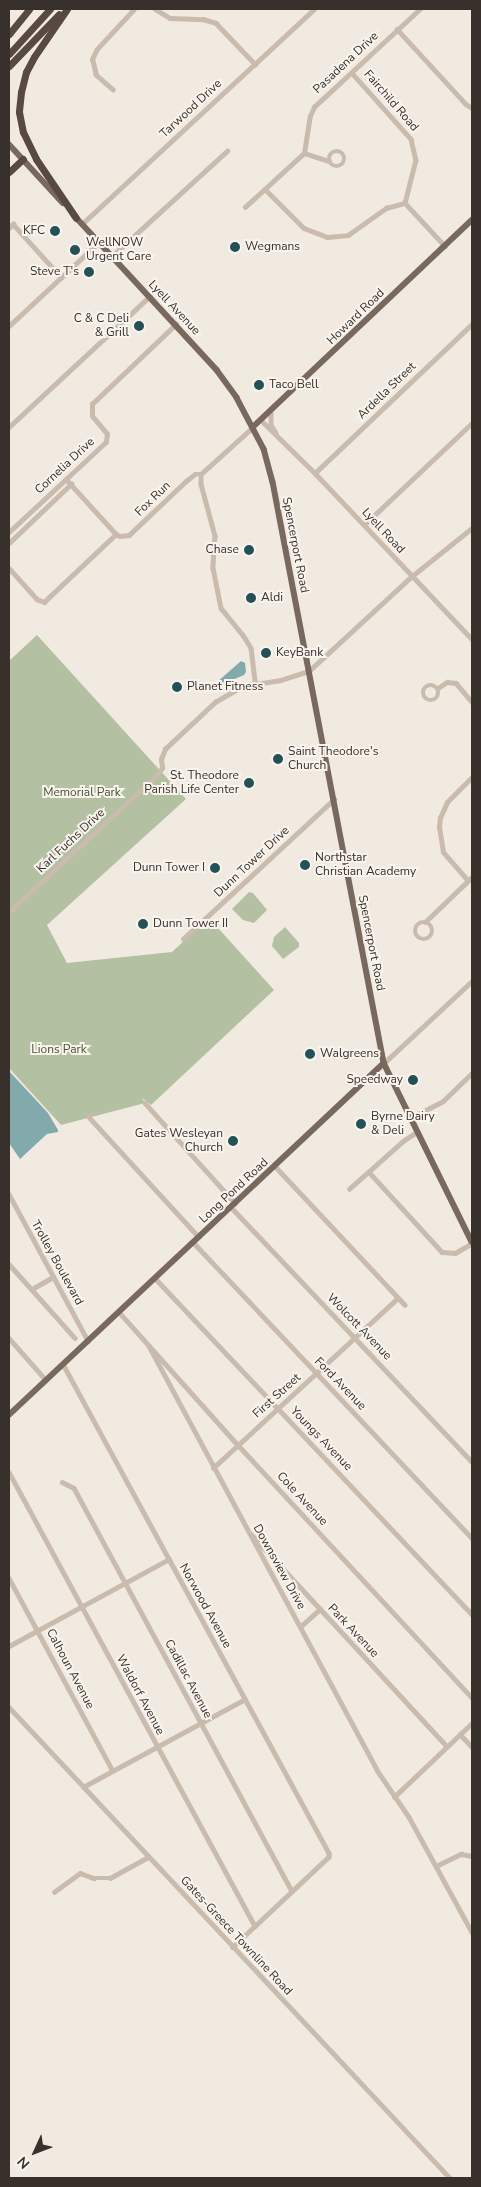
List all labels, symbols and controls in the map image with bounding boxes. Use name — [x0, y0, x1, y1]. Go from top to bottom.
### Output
street label: Pasadena Drive — [310, 29, 382, 97]
street label: Fairchild Road — [361, 67, 421, 135]
street label: Tarwood Drive — [157, 77, 225, 141]
place label: KFC — [23, 224, 45, 238]
marker: KFC — [49, 225, 61, 237]
place label: WellNOW Urgent Care — [86, 236, 151, 264]
place label: Wegmans — [245, 240, 300, 254]
marker: Wegmans — [229, 241, 241, 253]
marker: WellNOW Urgent Care — [68, 243, 82, 257]
place label: Steve T's — [30, 265, 79, 279]
marker: Steve T's — [83, 266, 95, 278]
street label: Lyell Avenue — [145, 278, 203, 338]
street label: Howard Road — [324, 286, 388, 348]
place label: C & C Deli & Grill — [74, 312, 129, 340]
marker: C & C Deli & Grill — [133, 320, 145, 332]
street label: Ardella Street — [355, 360, 419, 422]
place label: Taco Bell — [269, 378, 318, 392]
marker: Taco Bell — [253, 379, 265, 391]
street label: Cornelia Drive — [32, 435, 98, 497]
street label: Fox Run — [132, 479, 174, 519]
street label: Spencerport Road — [279, 496, 311, 594]
street label: Lyell Road — [358, 505, 408, 557]
place label: Chase — [206, 543, 239, 557]
marker: Chase — [243, 544, 255, 556]
place label: Aldi — [261, 591, 283, 605]
marker: Aldi — [245, 592, 257, 604]
place label: KeyBank — [276, 646, 323, 660]
marker: KeyBank — [260, 647, 272, 659]
place label: Planet Fitness — [187, 680, 263, 694]
marker: Planet Fitness — [171, 681, 183, 693]
place label: Saint Theodore's Church — [288, 745, 378, 773]
marker: Saint Theodore's Church — [272, 753, 284, 765]
place label: St. Theodore Parish Life Center — [144, 769, 239, 797]
marker: St. Theodore Parish Life Center — [243, 777, 255, 789]
park label: Memorial Park — [43, 786, 121, 800]
street label: Karl Fuchs Drive — [34, 806, 108, 876]
street label: Dunn Tower Drive — [211, 823, 293, 901]
place label: Northstar Christian Academy — [315, 851, 416, 879]
marker: Northstar Christian Academy — [299, 859, 311, 871]
place label: Dunn Tower I — [133, 861, 205, 875]
marker: Dunn Tower I — [209, 862, 221, 874]
street label: Spencerport Road — [355, 894, 387, 992]
place label: Dunn Tower II — [153, 917, 228, 931]
marker: Dunn Tower II — [137, 918, 149, 930]
park label: Lions Park — [31, 1043, 87, 1057]
place label: Walgreens — [320, 1047, 379, 1061]
marker: Walgreens — [304, 1048, 316, 1060]
place label: Speedway — [346, 1073, 403, 1087]
marker: Speedway — [407, 1074, 419, 1086]
place label: Byrne Dairy & Deli — [371, 1110, 435, 1138]
marker: Byrne Dairy & Deli — [355, 1118, 367, 1130]
place label: Gates Wesleyan Church — [135, 1127, 223, 1155]
marker: Gates Wesleyan Church — [227, 1135, 239, 1147]
street label: Long Pond Road — [197, 1155, 271, 1227]
street label: Trolley Boulevard — [28, 1218, 86, 1308]
street label: Wolcott Avenue — [324, 1291, 394, 1363]
street label: Ford Avenue — [311, 1354, 369, 1414]
street label: First Street — [250, 1371, 304, 1421]
street label: Youngs Avenue — [287, 1404, 355, 1474]
street label: Cole Avenue — [274, 1469, 330, 1529]
street label: Downsview Drive — [250, 1522, 308, 1612]
street label: Norwood Avenue — [176, 1561, 234, 1651]
street label: Park Avenue — [325, 1601, 381, 1661]
street label: Calhoun Avenue — [43, 1626, 97, 1712]
street label: Cadillac Avenue — [161, 1637, 215, 1721]
street label: Waldorf Avenue — [113, 1653, 167, 1737]
street label: Gates-Greece Townline Road — [177, 1874, 295, 1998]
north arrow — [10, 2127, 60, 2177]
text: N — [13, 2152, 34, 2173]

